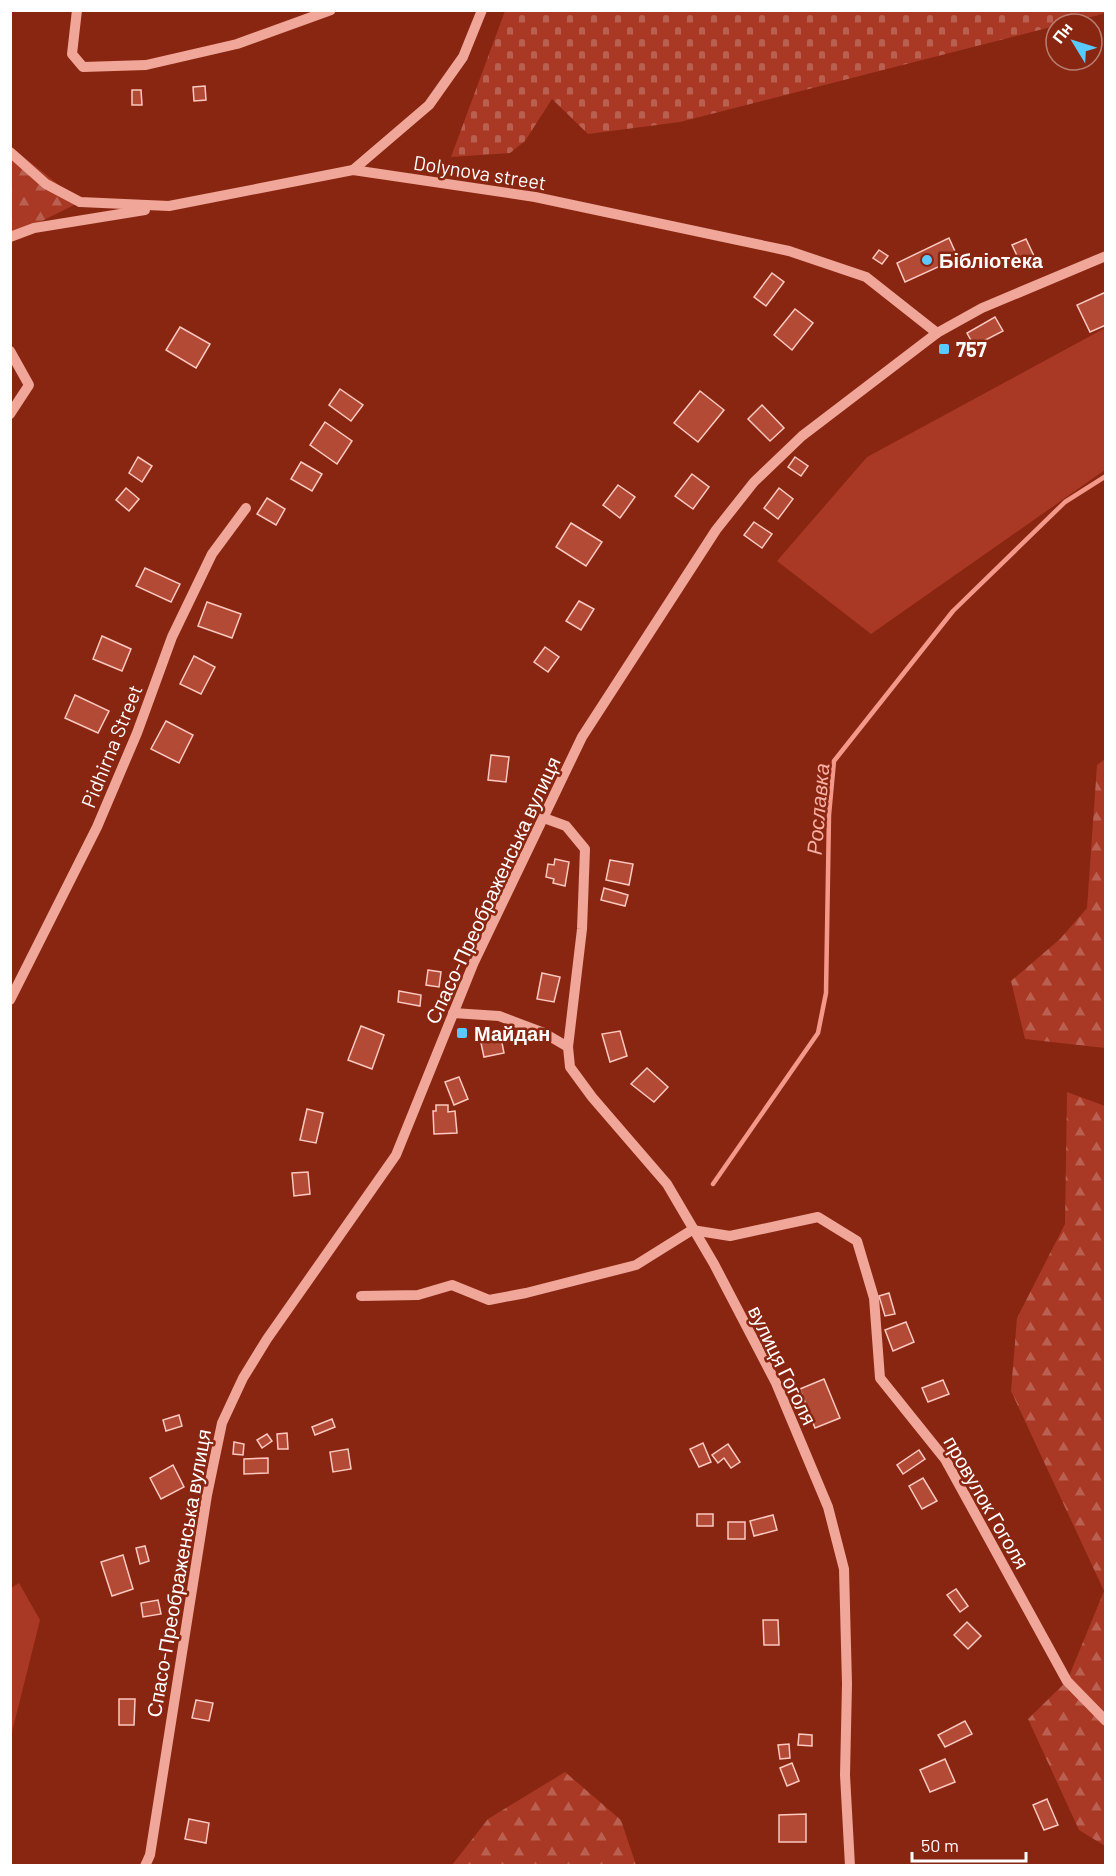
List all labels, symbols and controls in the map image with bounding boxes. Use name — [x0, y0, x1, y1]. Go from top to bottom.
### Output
north arrow — [1044, 12, 1104, 72]
text: Пн — [1048, 18, 1076, 47]
street label: Dolynova street — [412, 150, 548, 194]
place label: Бібліотека — [939, 248, 1044, 272]
marker: Бібліотека — [920, 253, 934, 267]
place label: 757 — [956, 337, 987, 361]
marker: 757 — [937, 342, 951, 356]
street label: Pidhirna Street — [75, 681, 147, 811]
street label: Спасо-Преображенська вулиця — [419, 753, 565, 1027]
water label: Рославка — [801, 762, 833, 856]
place label: Майдан — [474, 1021, 550, 1045]
marker: Майдан — [455, 1026, 469, 1040]
street label: вулиця Гоголя — [744, 1302, 822, 1428]
street label: Спасо-Преображенська вулиця — [141, 1427, 215, 1719]
street label: провулок Гоголя — [939, 1431, 1035, 1573]
scale bar — [912, 1825, 1026, 1863]
text: 50 m — [921, 1834, 959, 1856]

